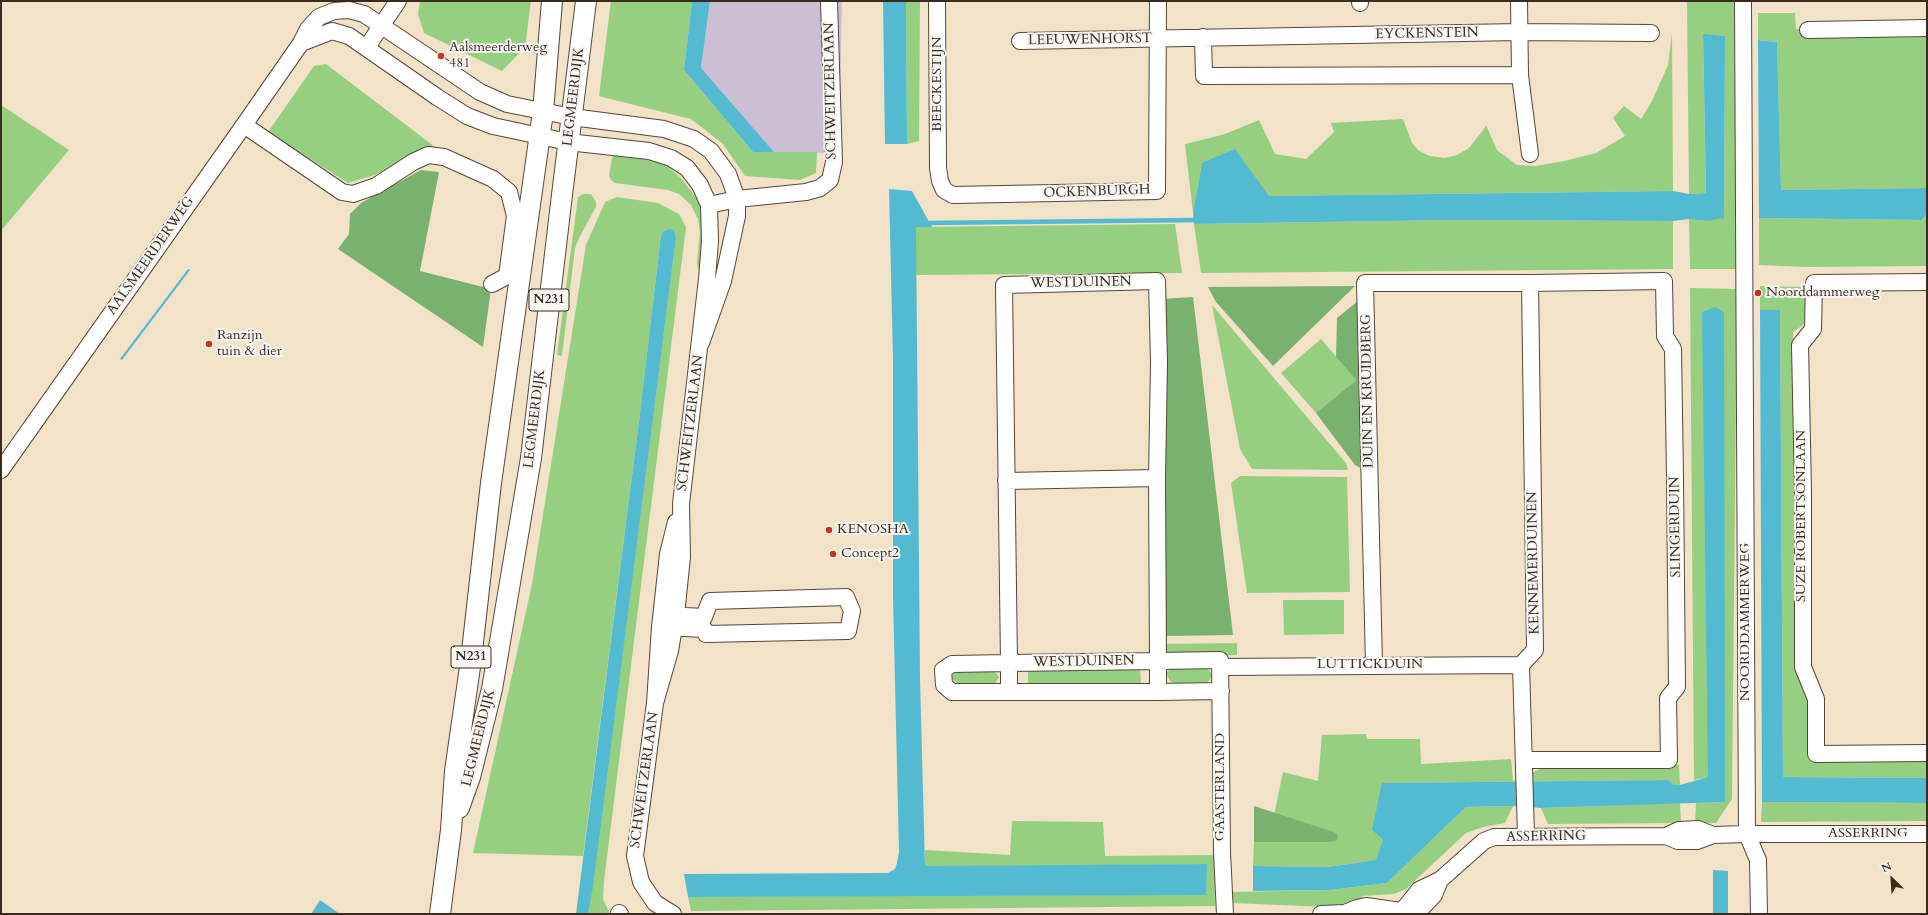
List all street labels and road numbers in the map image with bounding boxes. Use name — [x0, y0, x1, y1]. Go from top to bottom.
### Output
street label: SCHWEITZERLAAN — [821, 22, 841, 160]
street label: EYCKENSTEIN — [1375, 25, 1479, 43]
street label: LEEUWENHORST — [1028, 31, 1152, 49]
street label: BEECKESTIJN — [930, 36, 946, 132]
street label: LEGMEERDIJK — [560, 47, 588, 147]
street label: OCKENBURGH — [1043, 182, 1151, 202]
street label: AALSMEERDERWEG — [104, 194, 198, 318]
street label: WESTDUINEN — [1030, 274, 1132, 292]
road number: N231 — [529, 289, 569, 311]
street label: DUIN EN KRUIDBERG — [1358, 314, 1378, 468]
street label: SCHWEITZERLAAN — [674, 354, 708, 492]
street label: LEGMEERDIJK — [521, 369, 549, 469]
street label: SUZE ROBERTSONLAAN — [1794, 430, 1810, 602]
street label: SLINGERDUIN — [1667, 476, 1685, 578]
street label: KENNEMERDUINEN — [1524, 491, 1544, 635]
street label: NOORDDAMMERWEG — [1738, 543, 1754, 701]
road number: N231 — [451, 646, 491, 668]
street label: WESTDUINEN — [1033, 653, 1135, 671]
street label: LUTTICKDUIN — [1317, 657, 1423, 673]
street label: LEGMEERDIJK — [459, 688, 499, 788]
street label: SCHWEITZERLAAN — [627, 711, 663, 849]
street label: GAASTERLAND — [1213, 733, 1229, 841]
street label: ASSERRING — [1828, 826, 1908, 842]
street label: ASSERRING — [1506, 828, 1586, 846]

